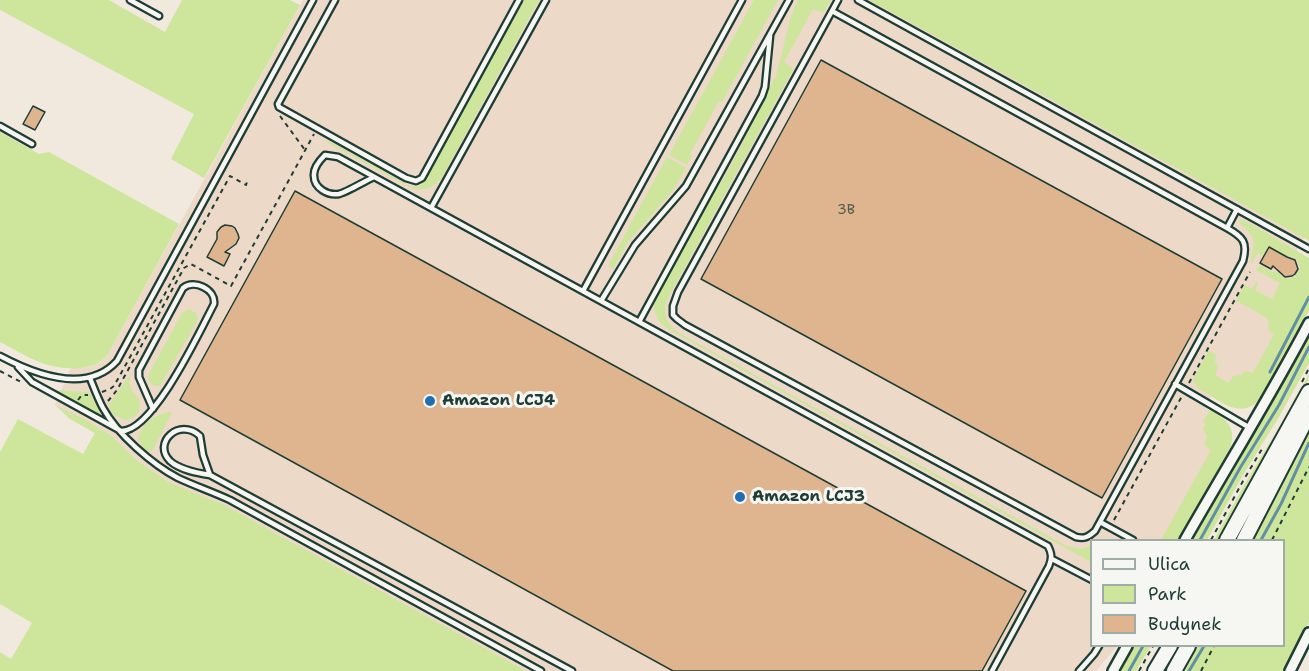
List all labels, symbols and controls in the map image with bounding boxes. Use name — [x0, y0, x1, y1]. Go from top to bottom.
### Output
house number: 3B — [837, 202, 855, 218]
place label: Amazon LCJ4 — [442, 391, 555, 411]
marker: Amazon LCJ4 — [423, 394, 437, 408]
place label: Amazon LCJ3 — [752, 487, 865, 507]
marker: Amazon LCJ3 — [733, 490, 747, 504]
legend — [1090, 539, 1285, 647]
text: Ulica — [1148, 552, 1190, 576]
text: Park — [1148, 582, 1187, 606]
text: Budynek — [1148, 612, 1222, 636]

